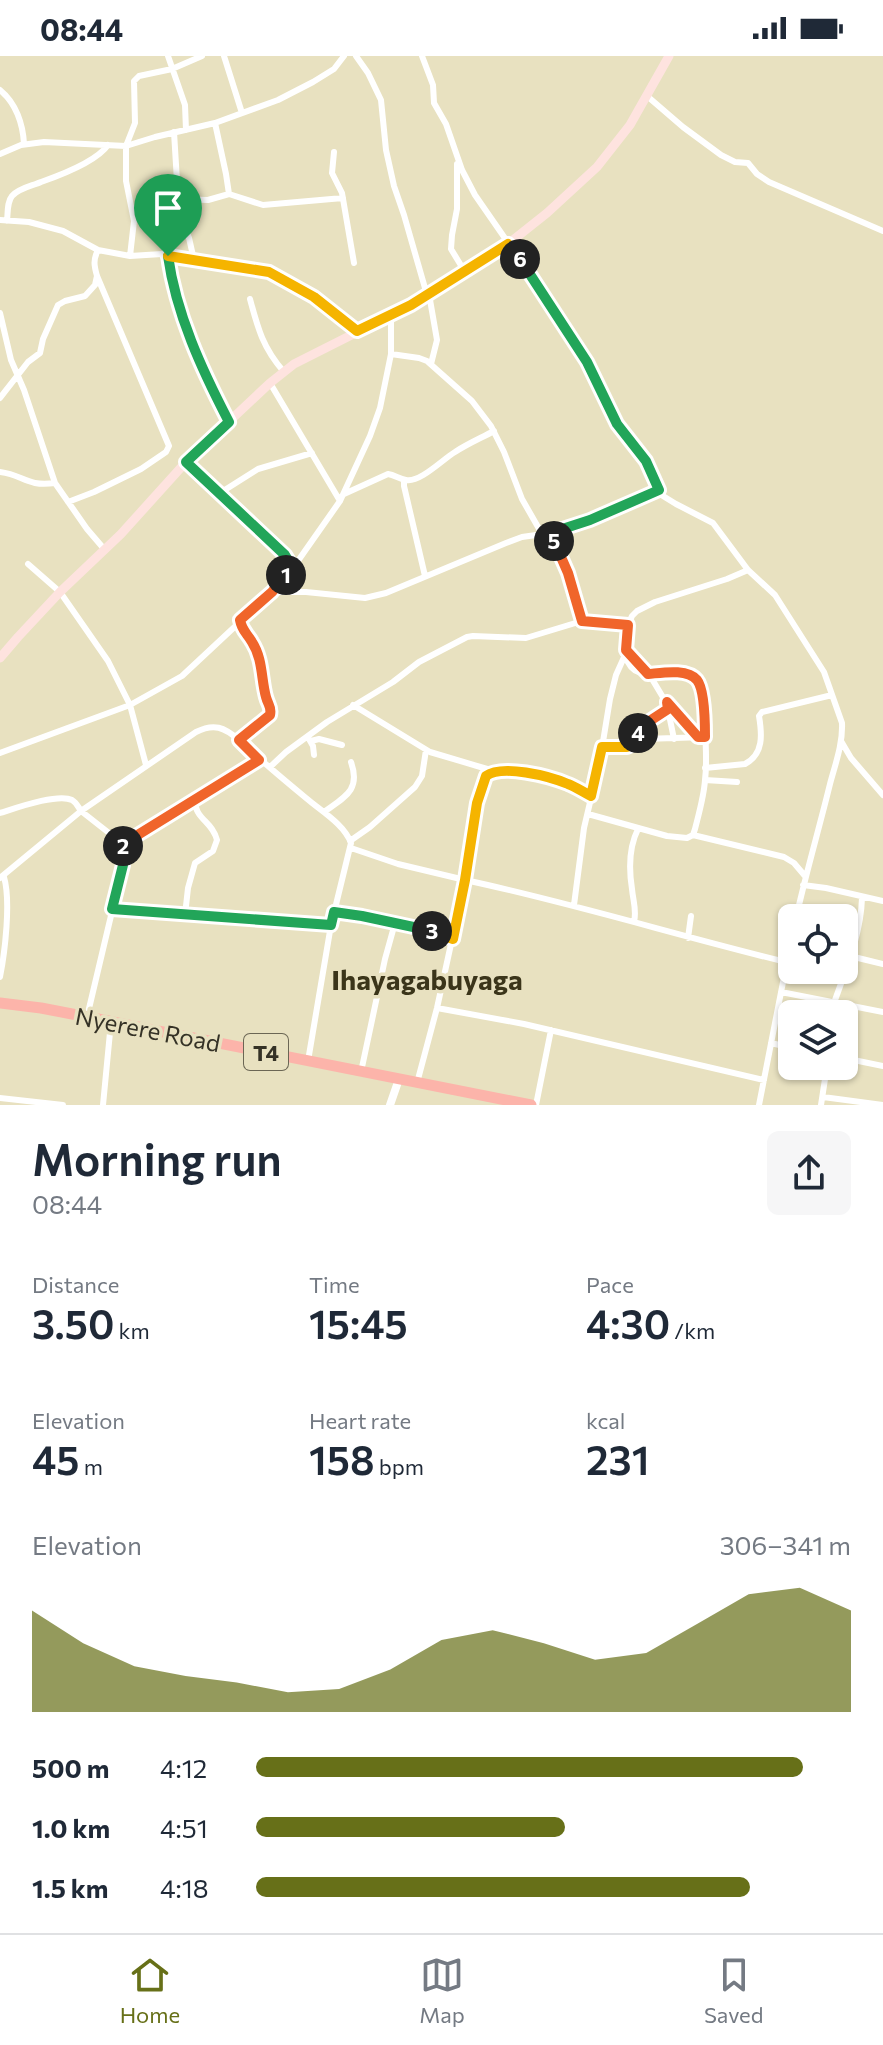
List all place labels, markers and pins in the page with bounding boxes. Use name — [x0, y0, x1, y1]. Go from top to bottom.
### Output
pin — [134, 174, 202, 256]
pin: 6 — [500, 239, 540, 279]
pin: 5 — [534, 521, 574, 561]
pin: 1 — [266, 555, 306, 595]
pin: 4 — [618, 713, 658, 753]
pin: 2 — [103, 826, 143, 866]
pin: 3 — [412, 911, 452, 951]

